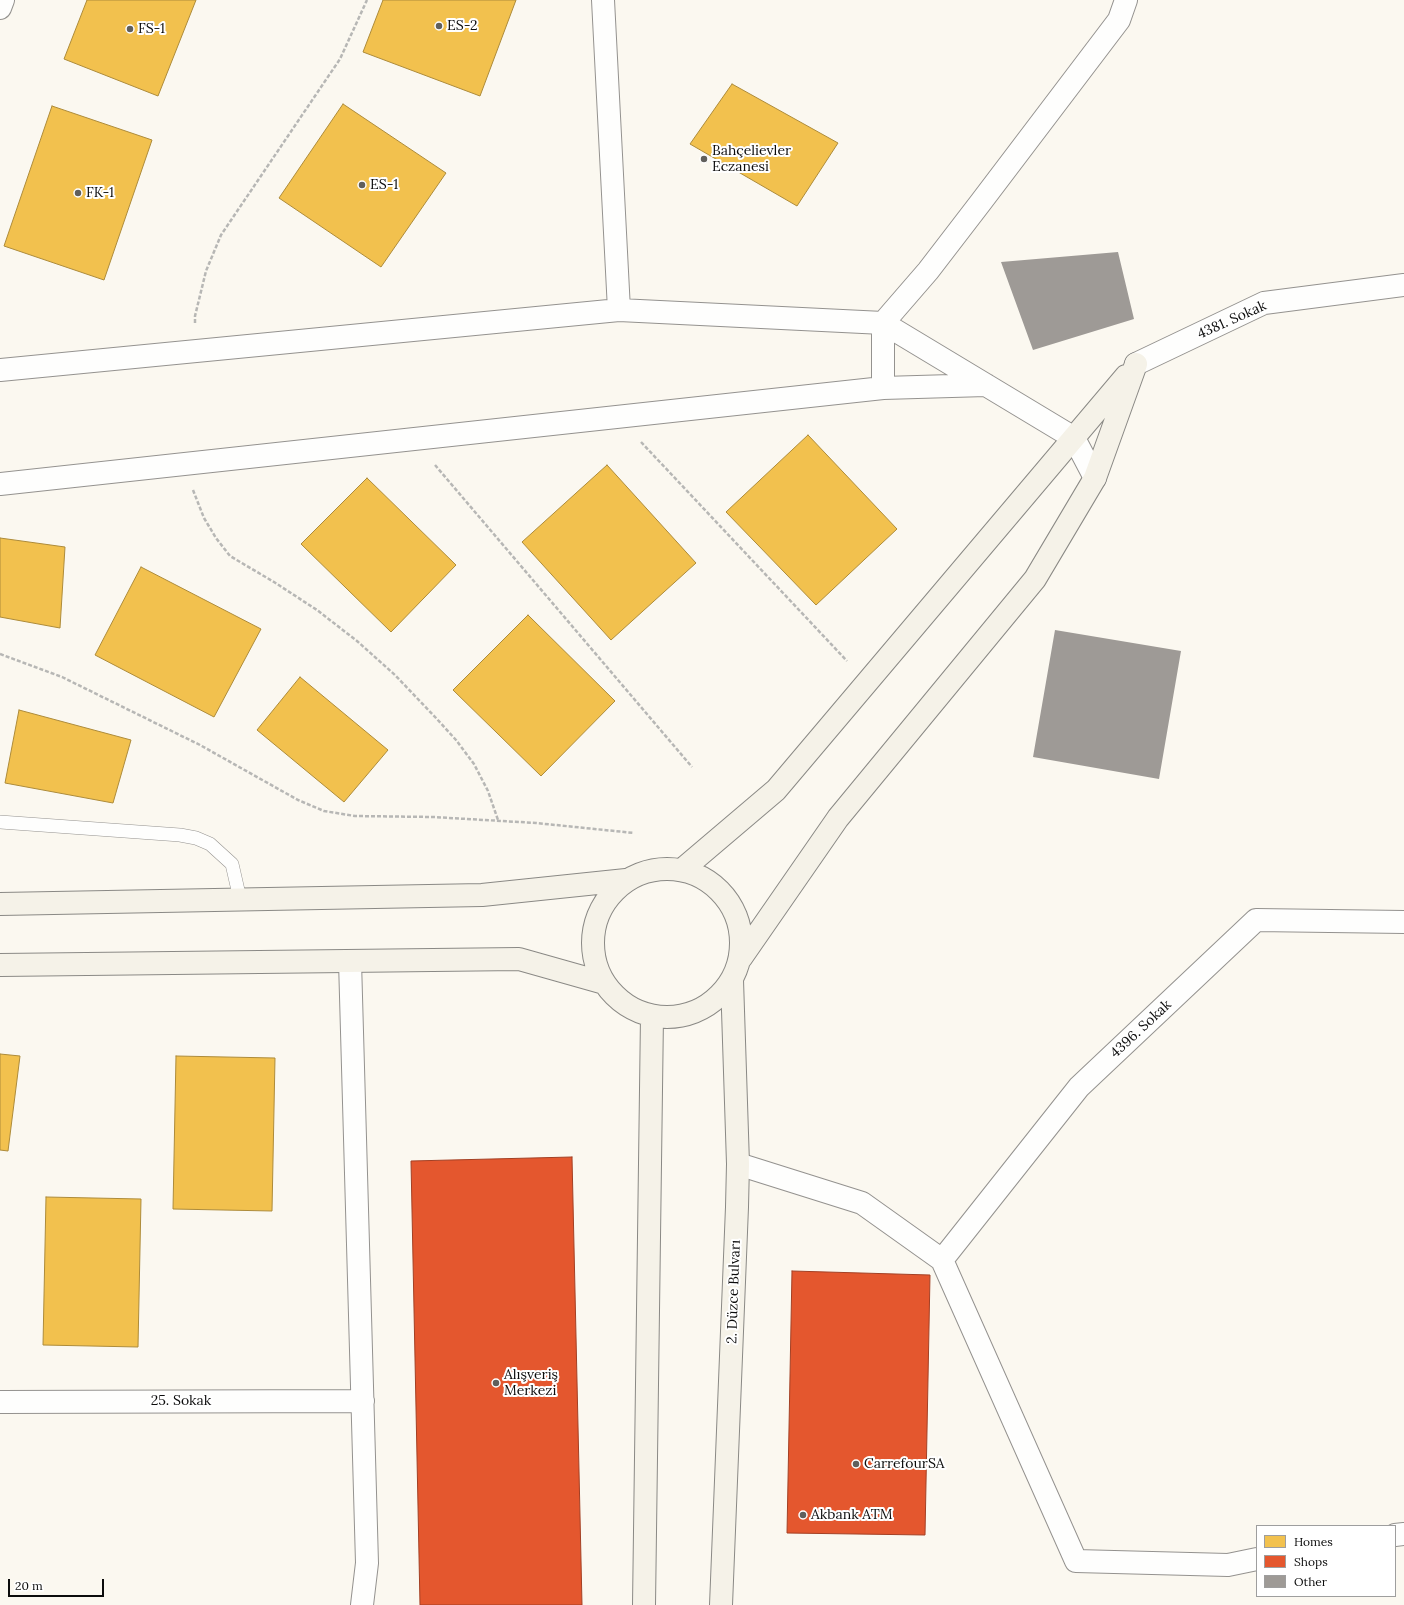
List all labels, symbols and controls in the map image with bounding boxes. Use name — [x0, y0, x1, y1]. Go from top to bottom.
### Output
place label: ES-2 — [447, 18, 478, 34]
place label: FS-1 — [138, 21, 165, 37]
marker: ES-2 — [434, 21, 444, 31]
marker: FS-1 — [125, 24, 135, 34]
place label: Bahçelievler Eczanesi — [712, 143, 791, 176]
marker: Bahçelievler Eczanesi — [699, 154, 709, 164]
place label: ES-1 — [370, 177, 398, 193]
marker: ES-1 — [357, 180, 367, 190]
place label: FK-1 — [86, 185, 114, 201]
marker: FK-1 — [73, 188, 83, 198]
street label: 4381. Sokak — [1195, 297, 1269, 343]
street label: 4396. Sokak — [1107, 997, 1175, 1061]
street label: 2. Düzce Bulvarı — [724, 1240, 744, 1344]
place label: Alışveriş Merkezi — [504, 1367, 558, 1400]
marker: Alışveriş Merkezi — [491, 1378, 501, 1388]
street label: 25. Sokak — [151, 1393, 211, 1409]
place label: CarrefourSA — [864, 1456, 945, 1472]
marker: CarrefourSA — [851, 1459, 861, 1469]
place label: Akbank ATM — [811, 1507, 893, 1523]
marker: Akbank ATM — [798, 1510, 808, 1520]
legend — [1256, 1525, 1396, 1597]
text: Homes — [1294, 1534, 1333, 1549]
text: Shops — [1294, 1554, 1328, 1569]
scale bar — [10, 1571, 106, 1597]
text: Other — [1294, 1574, 1327, 1589]
text: 20 m — [15, 1578, 43, 1593]

